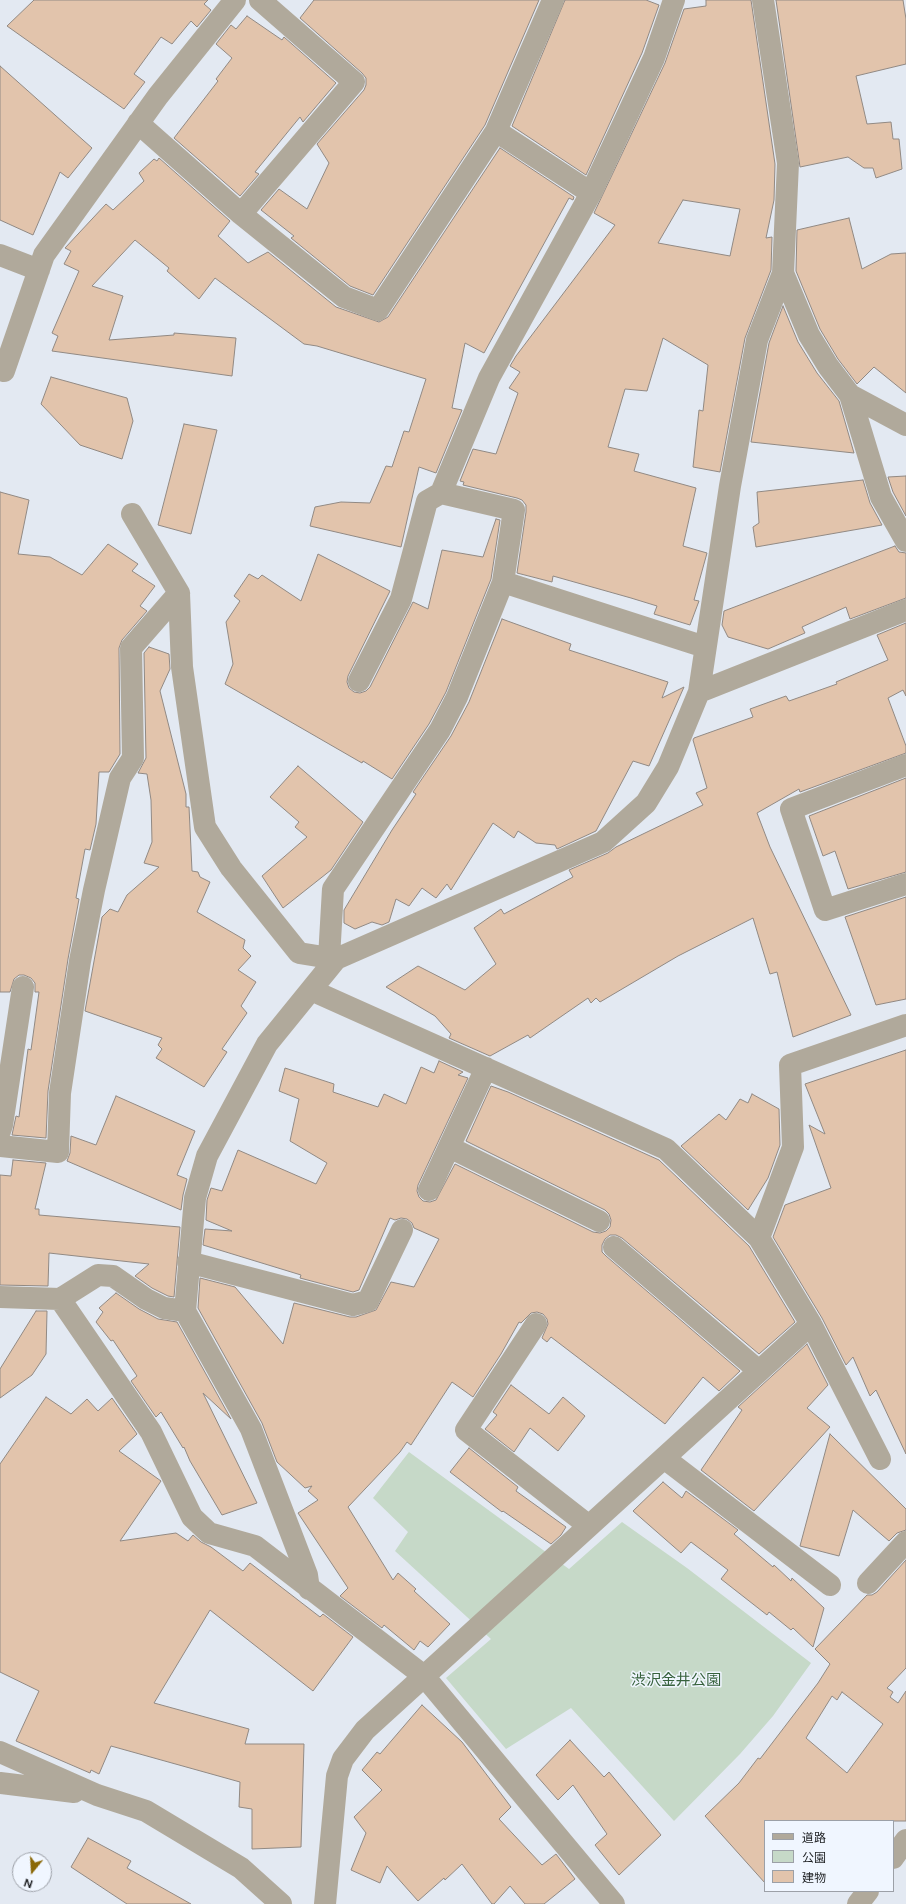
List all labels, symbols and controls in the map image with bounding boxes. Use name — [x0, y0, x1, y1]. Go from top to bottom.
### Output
park label: 渋沢金井公園 — [631, 1672, 721, 1690]
legend — [764, 1820, 894, 1892]
text: 道路 — [802, 1831, 826, 1845]
text: 公園 — [802, 1851, 826, 1865]
north arrow — [12, 1852, 52, 1892]
text: 建物 — [802, 1871, 826, 1885]
text: N — [22, 1875, 35, 1890]

